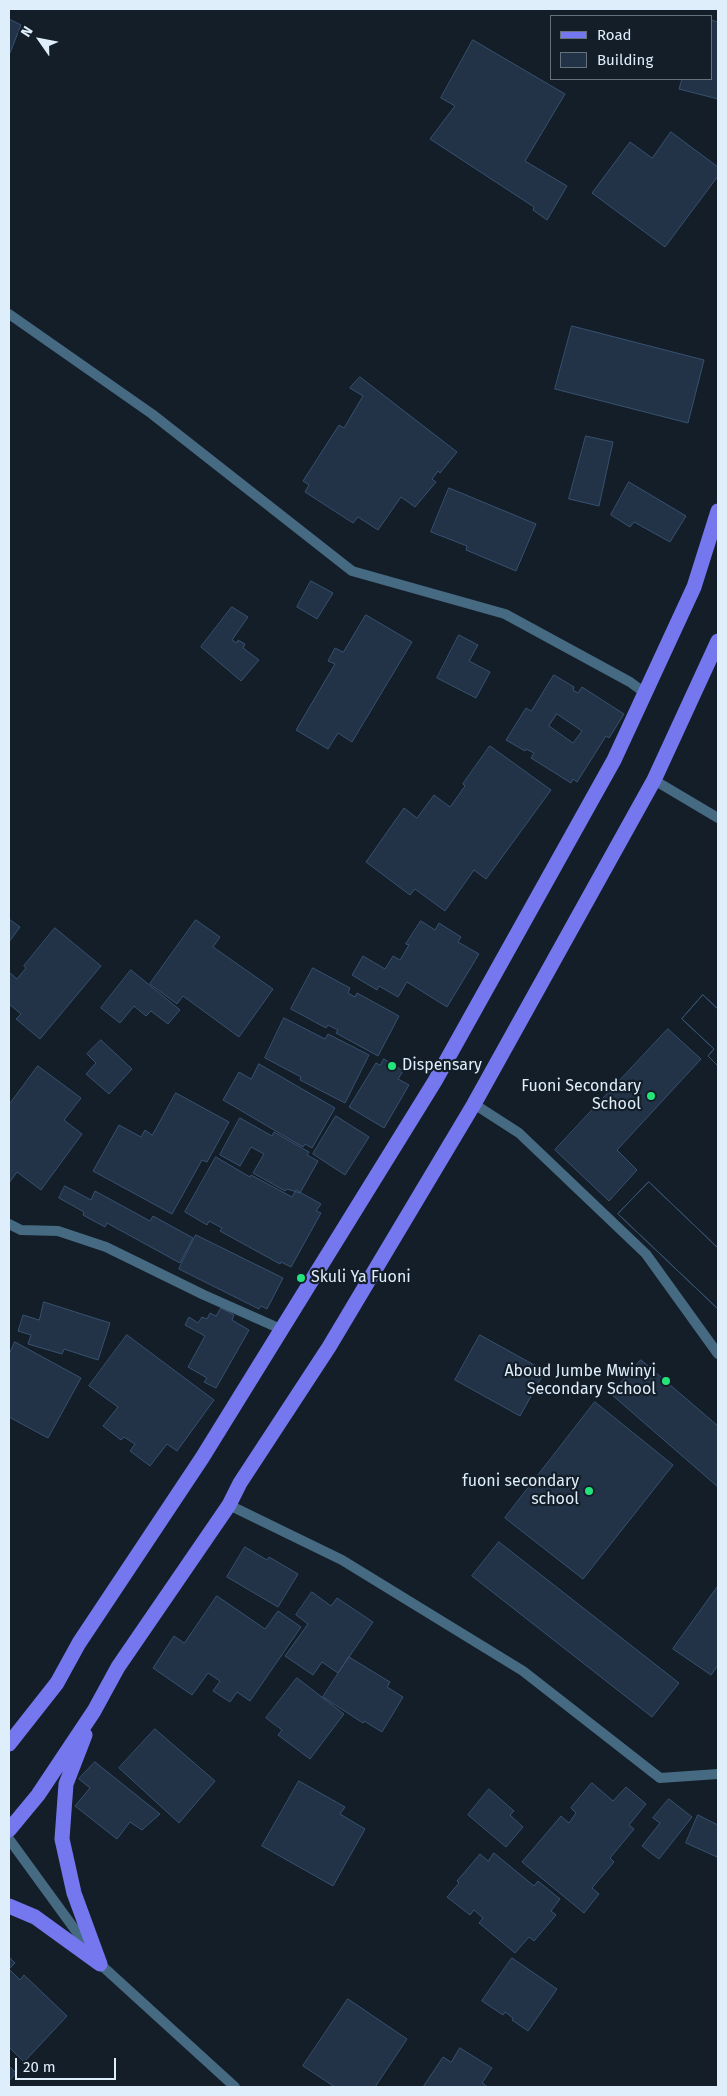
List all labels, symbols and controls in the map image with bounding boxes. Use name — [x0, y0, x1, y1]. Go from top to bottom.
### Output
north arrow — [15, 15, 65, 65]
legend — [550, 15, 712, 80]
text: N — [17, 23, 37, 40]
text: Road — [597, 26, 632, 44]
text: Building — [597, 51, 653, 69]
place label: Dispensary — [402, 1056, 482, 1076]
marker: Dispensary — [386, 1060, 398, 1072]
place label: Fuoni Secondary School — [521, 1077, 641, 1115]
marker: Fuoni Secondary School — [645, 1090, 657, 1102]
place label: Skuli Ya Fuoni — [311, 1268, 411, 1288]
marker: Skuli Ya Fuoni — [295, 1272, 307, 1284]
place label: Aboud Jumbe Mwinyi Secondary School — [504, 1362, 656, 1400]
marker: Aboud Jumbe Mwinyi Secondary School — [660, 1375, 672, 1387]
place label: fuoni secondary school — [462, 1472, 579, 1510]
marker: fuoni secondary school — [583, 1485, 595, 1497]
scale bar — [18, 2048, 119, 2080]
text: 20 m — [23, 2058, 56, 2076]

